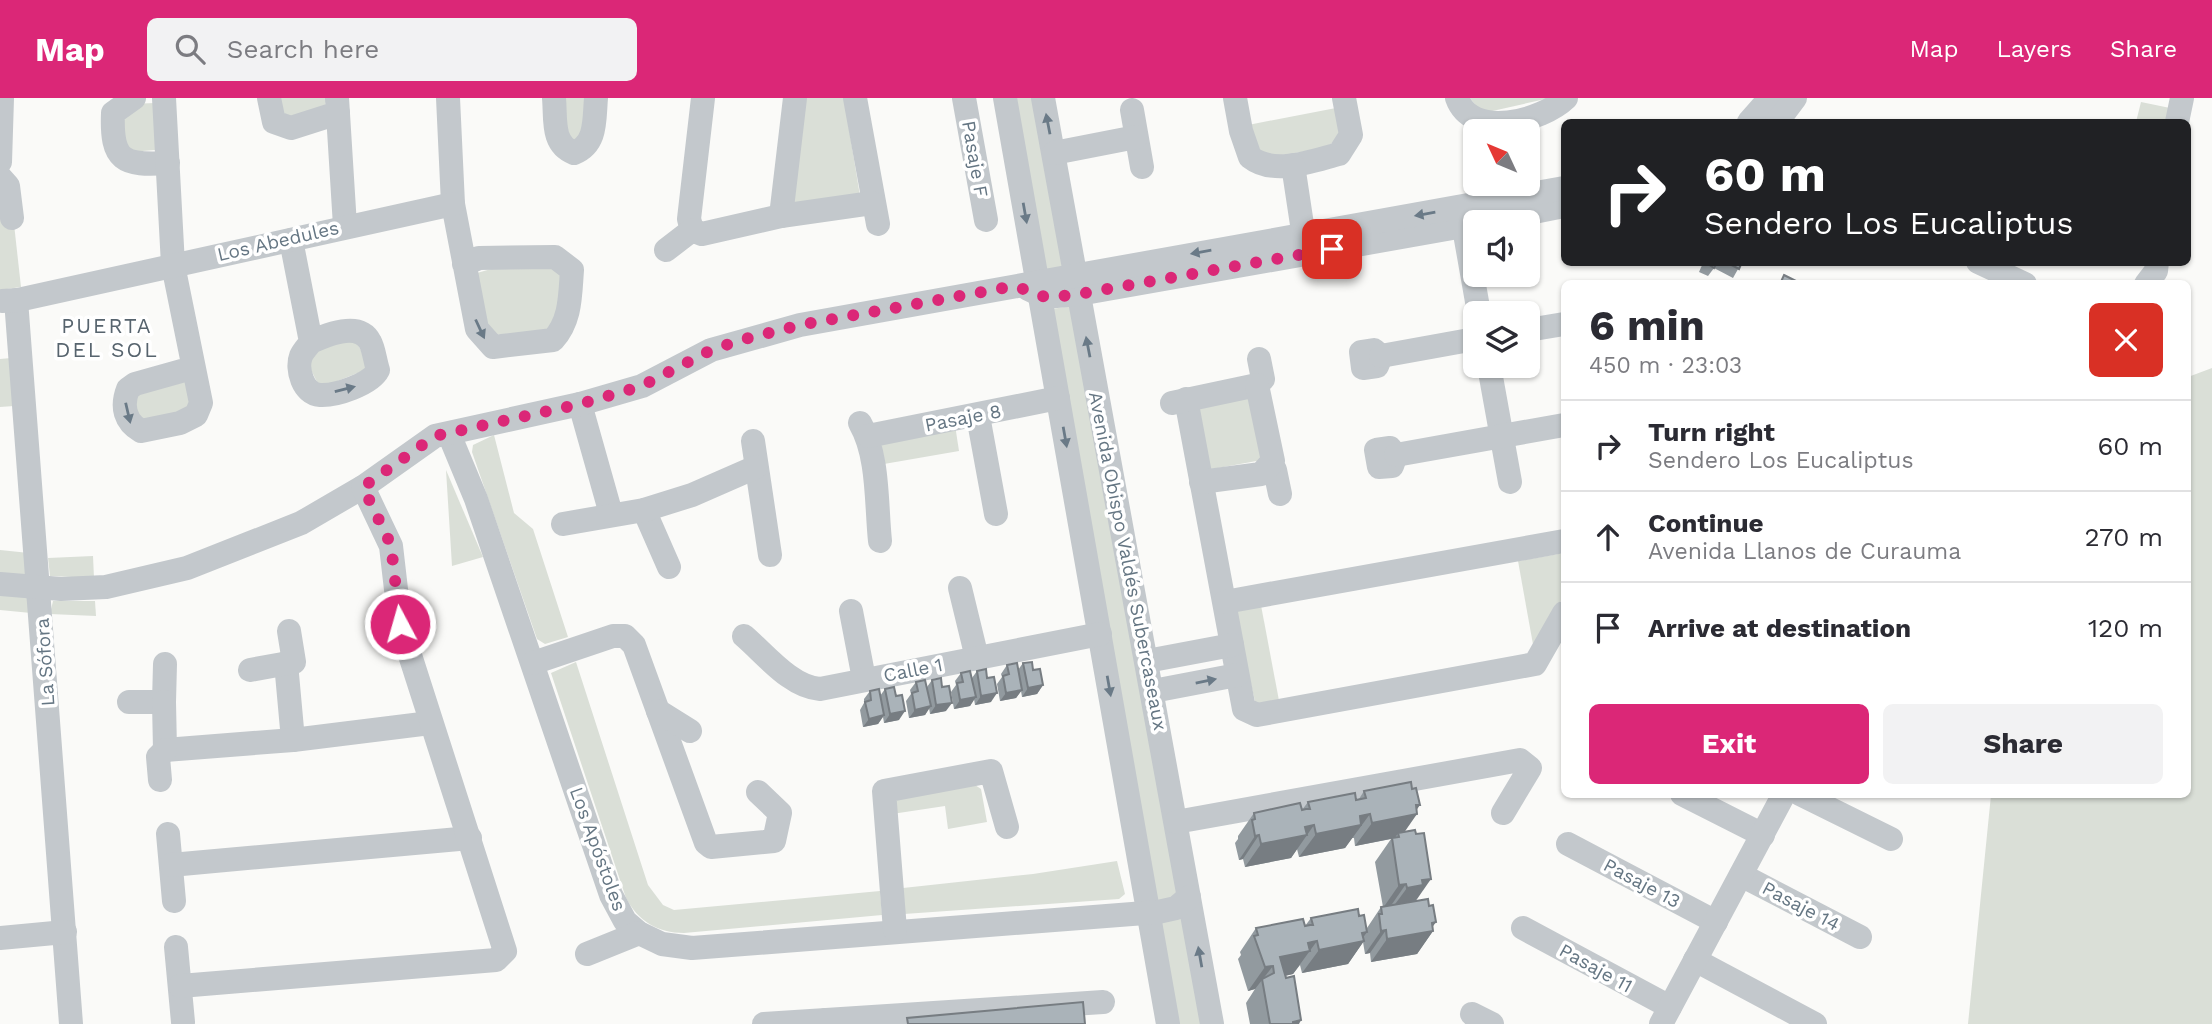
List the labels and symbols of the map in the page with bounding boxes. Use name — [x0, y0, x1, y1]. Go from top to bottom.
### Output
one-way arrow — [1042, 112, 1053, 134]
street label: Pasaje F — [957, 119, 993, 199]
north arrow — [1463, 119, 1540, 196]
one-way arrow — [1020, 203, 1031, 225]
one-way arrow — [1414, 209, 1436, 220]
street label: Los Abedules — [215, 216, 341, 266]
pin — [1302, 219, 1362, 279]
one-way arrow — [1190, 247, 1212, 258]
district label: PUERTA DEL SOL — [55, 313, 159, 362]
one-way arrow — [474, 319, 486, 340]
one-way arrow — [1083, 336, 1094, 358]
one-way arrow — [335, 383, 357, 394]
street label: Avenida Obispo Valdés Subercaseaux — [1084, 390, 1172, 732]
street label: Pasaje 8 — [923, 399, 1003, 437]
one-way arrow — [123, 402, 134, 424]
one-way arrow — [1060, 426, 1071, 448]
position arrow — [363, 587, 437, 661]
street label: La Sófora — [30, 617, 60, 707]
street label: Calle 1 — [881, 653, 945, 687]
one-way arrow — [1104, 675, 1115, 697]
one-way arrow — [1195, 675, 1217, 686]
street label: Los Apóstoles — [565, 784, 631, 914]
street label: Pasaje 13 — [1600, 853, 1684, 913]
street label: Pasaje 14 — [1758, 876, 1844, 936]
street label: Pasaje 11 — [1555, 939, 1637, 997]
one-way arrow — [1194, 946, 1205, 968]

